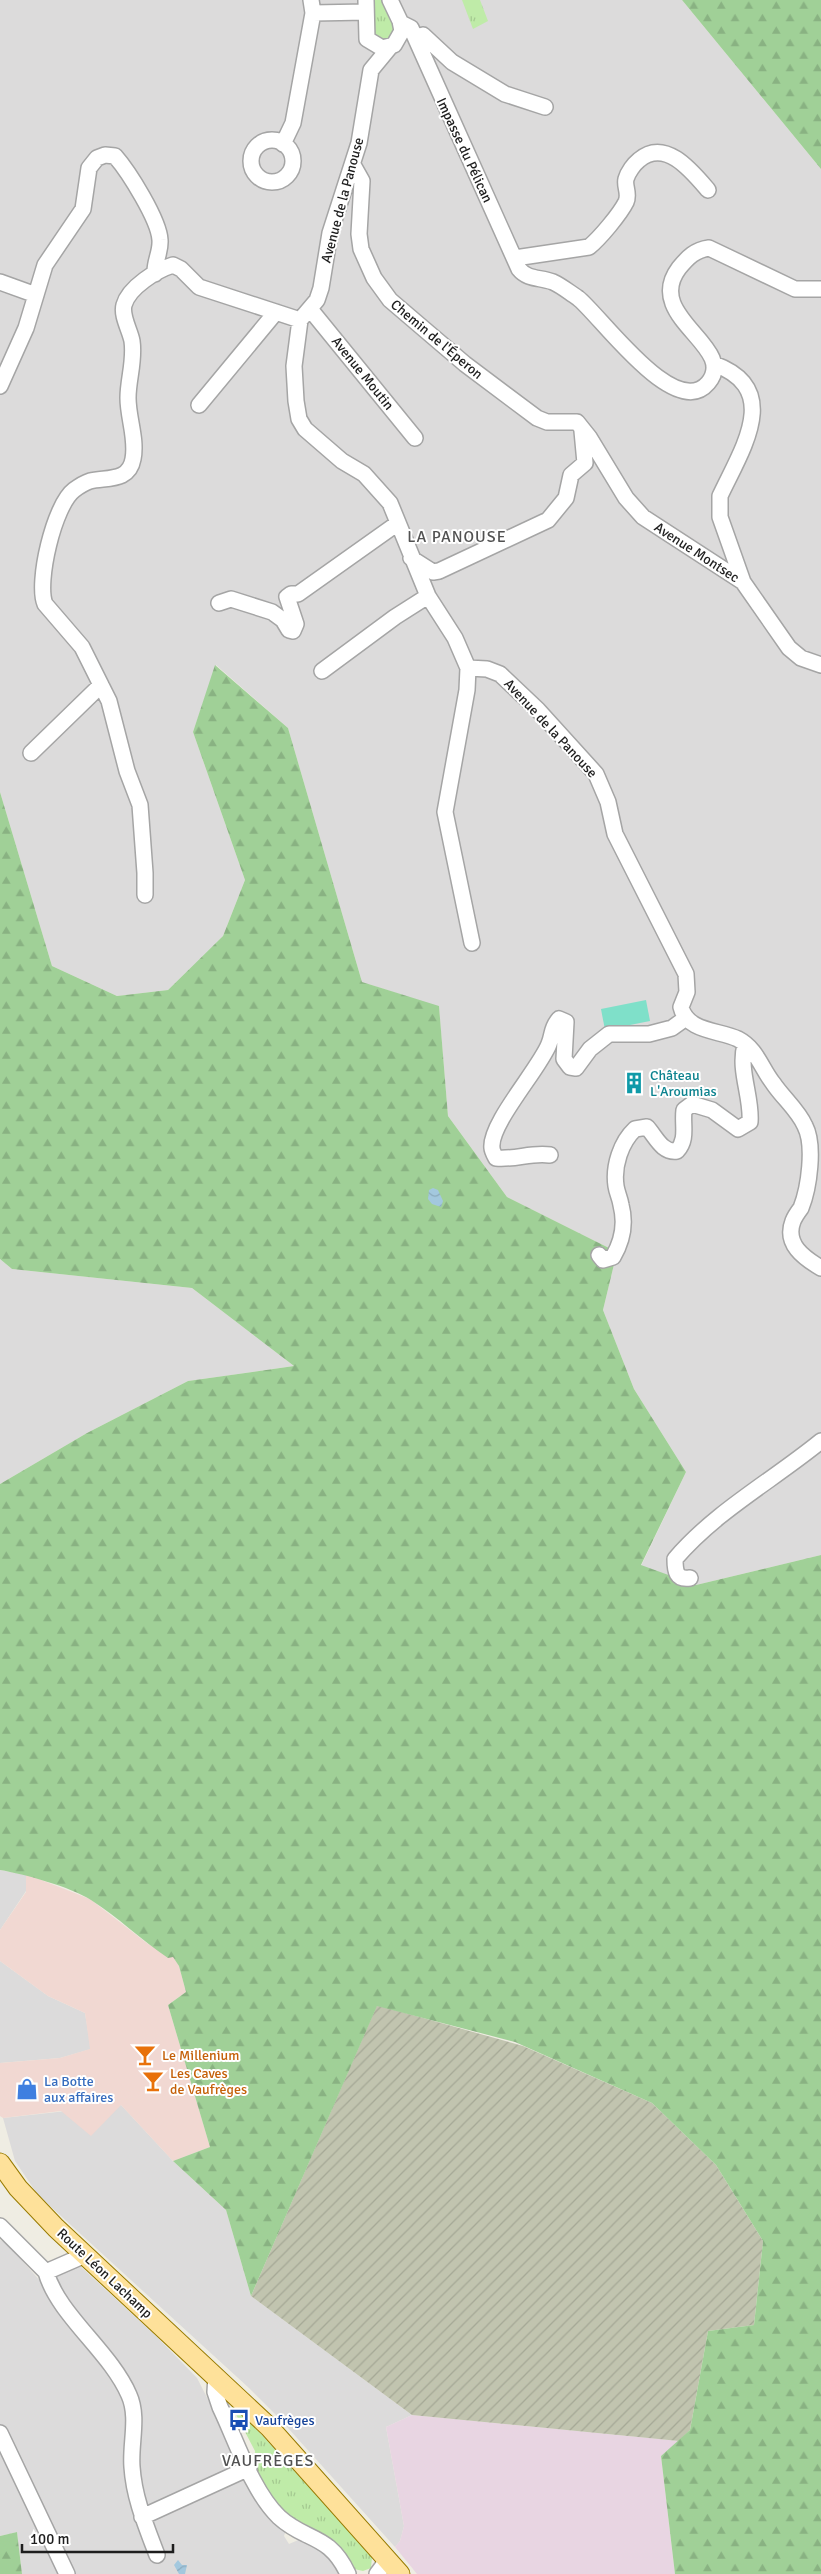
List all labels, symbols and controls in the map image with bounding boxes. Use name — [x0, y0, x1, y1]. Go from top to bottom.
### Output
street label: Impasse du Pélican — [433, 95, 496, 205]
street label: Avenue de la Panouse — [318, 136, 367, 265]
street label: Chemin de l'Éperon — [387, 296, 486, 383]
street label: Avenue Moutin — [328, 333, 397, 413]
street label: Avenue Montsec — [651, 519, 743, 586]
district label: LA PANOUSE — [407, 527, 507, 547]
street label: Avenue de la Panouse — [500, 675, 601, 781]
place label: Château L'Aroumias — [650, 1067, 717, 1100]
building icon: Château L'Aroumias — [621, 1070, 647, 1096]
bar icon: Le Millenium — [132, 2042, 158, 2068]
place label: Le Millenium — [162, 2047, 239, 2064]
place label: Les Caves de Vaufrèges — [170, 2065, 247, 2098]
bar icon: Les Caves de Vaufrèges — [140, 2068, 166, 2094]
place label: La Botte aux affaires — [44, 2073, 113, 2106]
shop icon: La Botte aux affaires — [14, 2076, 40, 2102]
street label: Route Léon Lachamp — [53, 2225, 156, 2322]
bus stop icon: Vaufrèges — [226, 2407, 252, 2433]
place label: Vaufrèges — [255, 2412, 315, 2429]
district label: VAUFRÈGES — [222, 2451, 314, 2471]
scale bar — [22, 2522, 174, 2554]
text: 100 m — [30, 2530, 70, 2548]

